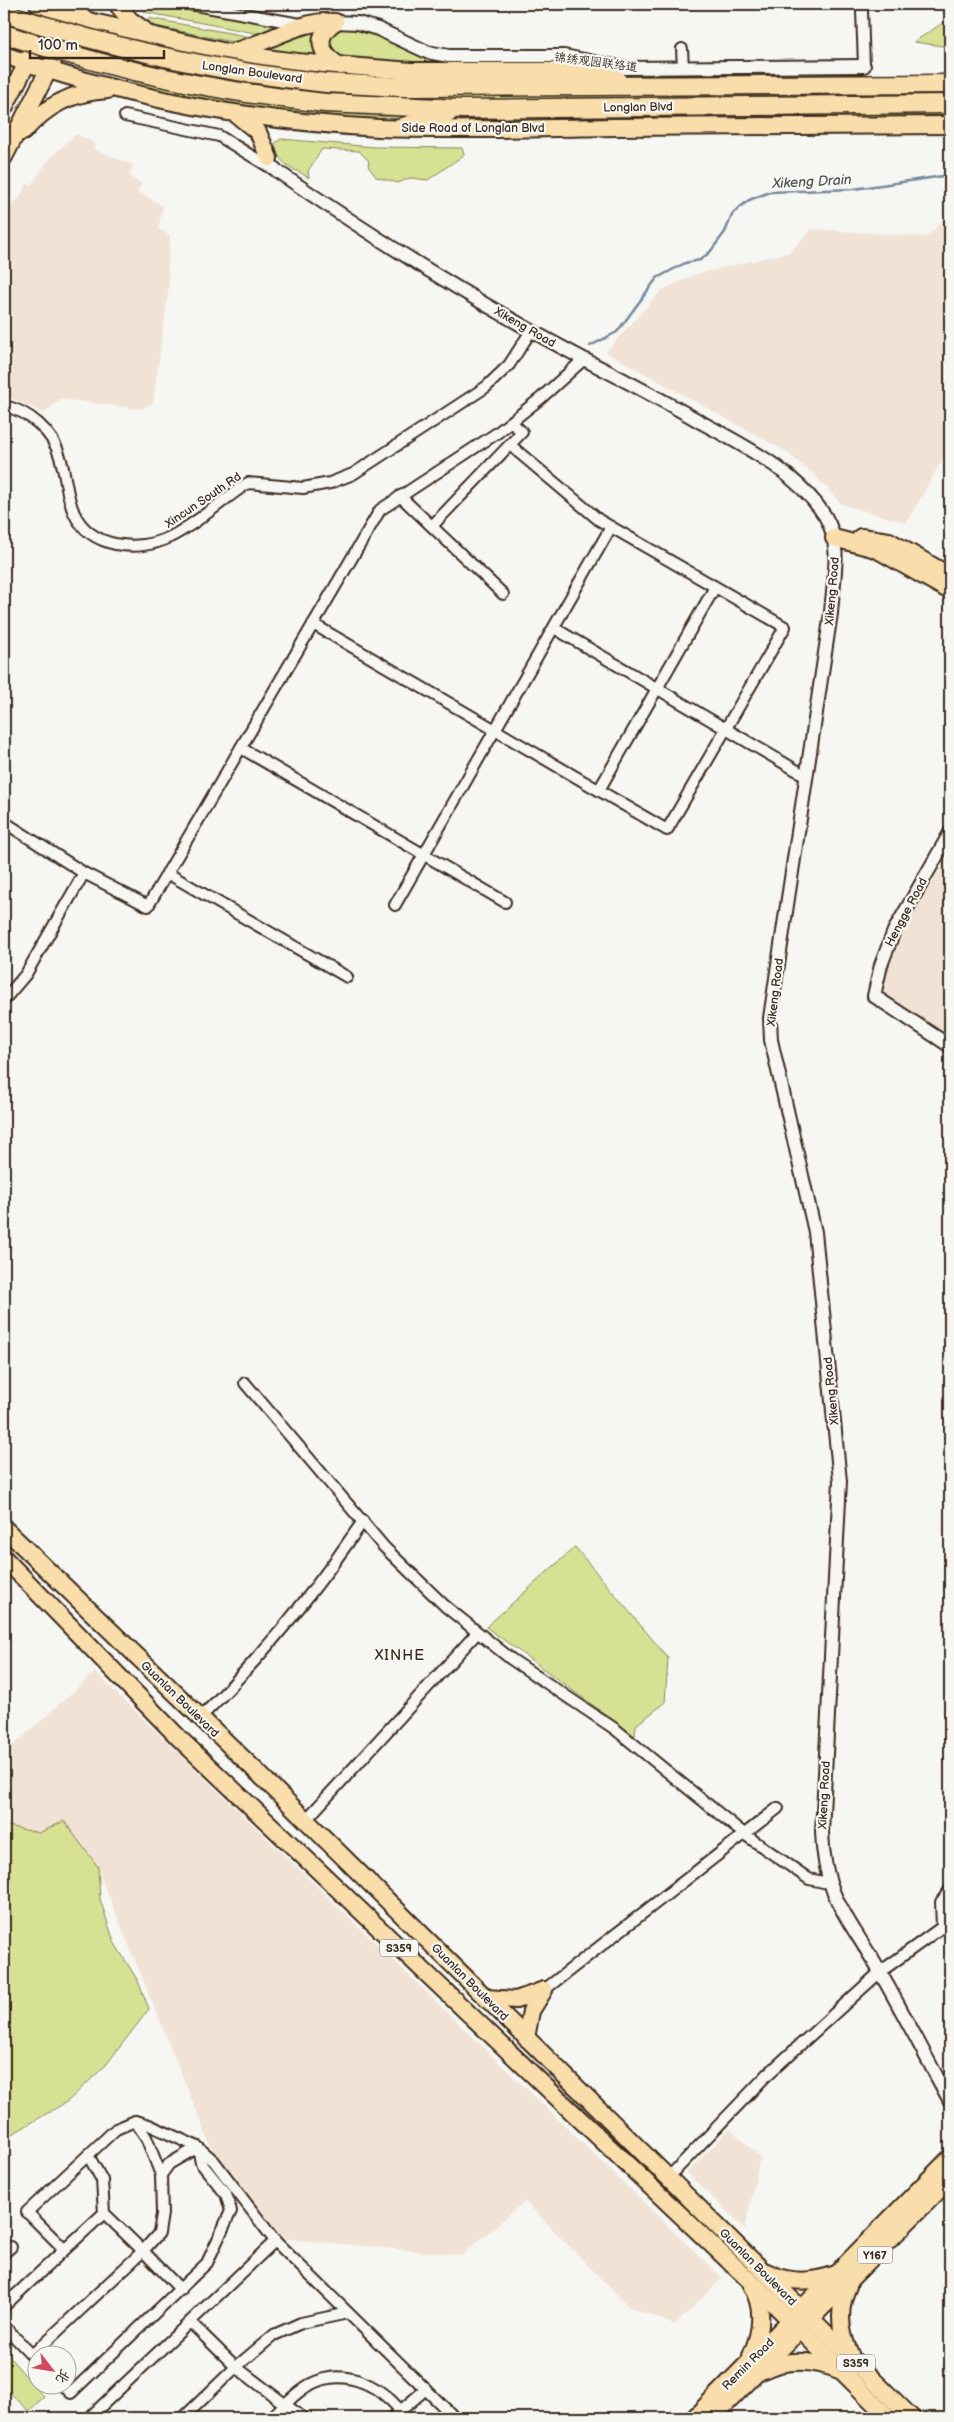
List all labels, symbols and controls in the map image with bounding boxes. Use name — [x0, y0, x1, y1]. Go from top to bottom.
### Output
scale bar — [30, 28, 164, 60]
text: 100 m — [38, 36, 78, 55]
street label: 锦绣观园联络道 — [553, 50, 639, 75]
street label: Longlan Boulevard — [201, 58, 303, 87]
street label: Longlan Blvd — [603, 99, 673, 116]
street label: Side Road of Longlan Blvd — [401, 121, 545, 136]
water label: Xikeng Drain — [771, 171, 852, 192]
street label: Xikeng Road — [491, 303, 558, 351]
street label: Xincun South Rd — [161, 469, 244, 532]
street label: Xikeng Road — [822, 556, 843, 627]
street label: Hengge Road — [882, 875, 931, 949]
street label: Xikeng Road — [764, 957, 787, 1028]
street label: Xikeng Road — [820, 1356, 843, 1427]
district label: XINHE — [374, 1646, 425, 1665]
street label: Guanlan Boulevard — [137, 1658, 222, 1741]
street label: Xikeng Road — [815, 1760, 834, 1831]
road number: S359 — [380, 1940, 418, 1956]
street label: Guanlan Boulevard — [428, 1941, 512, 2024]
street label: Guanlan Boulevard — [716, 2226, 800, 2309]
road number: Y167 — [858, 2246, 892, 2264]
street label: Remin Road — [719, 2335, 778, 2393]
north arrow — [28, 2344, 78, 2394]
road number: S359 — [837, 2354, 875, 2372]
text: 北 — [52, 2366, 74, 2387]

